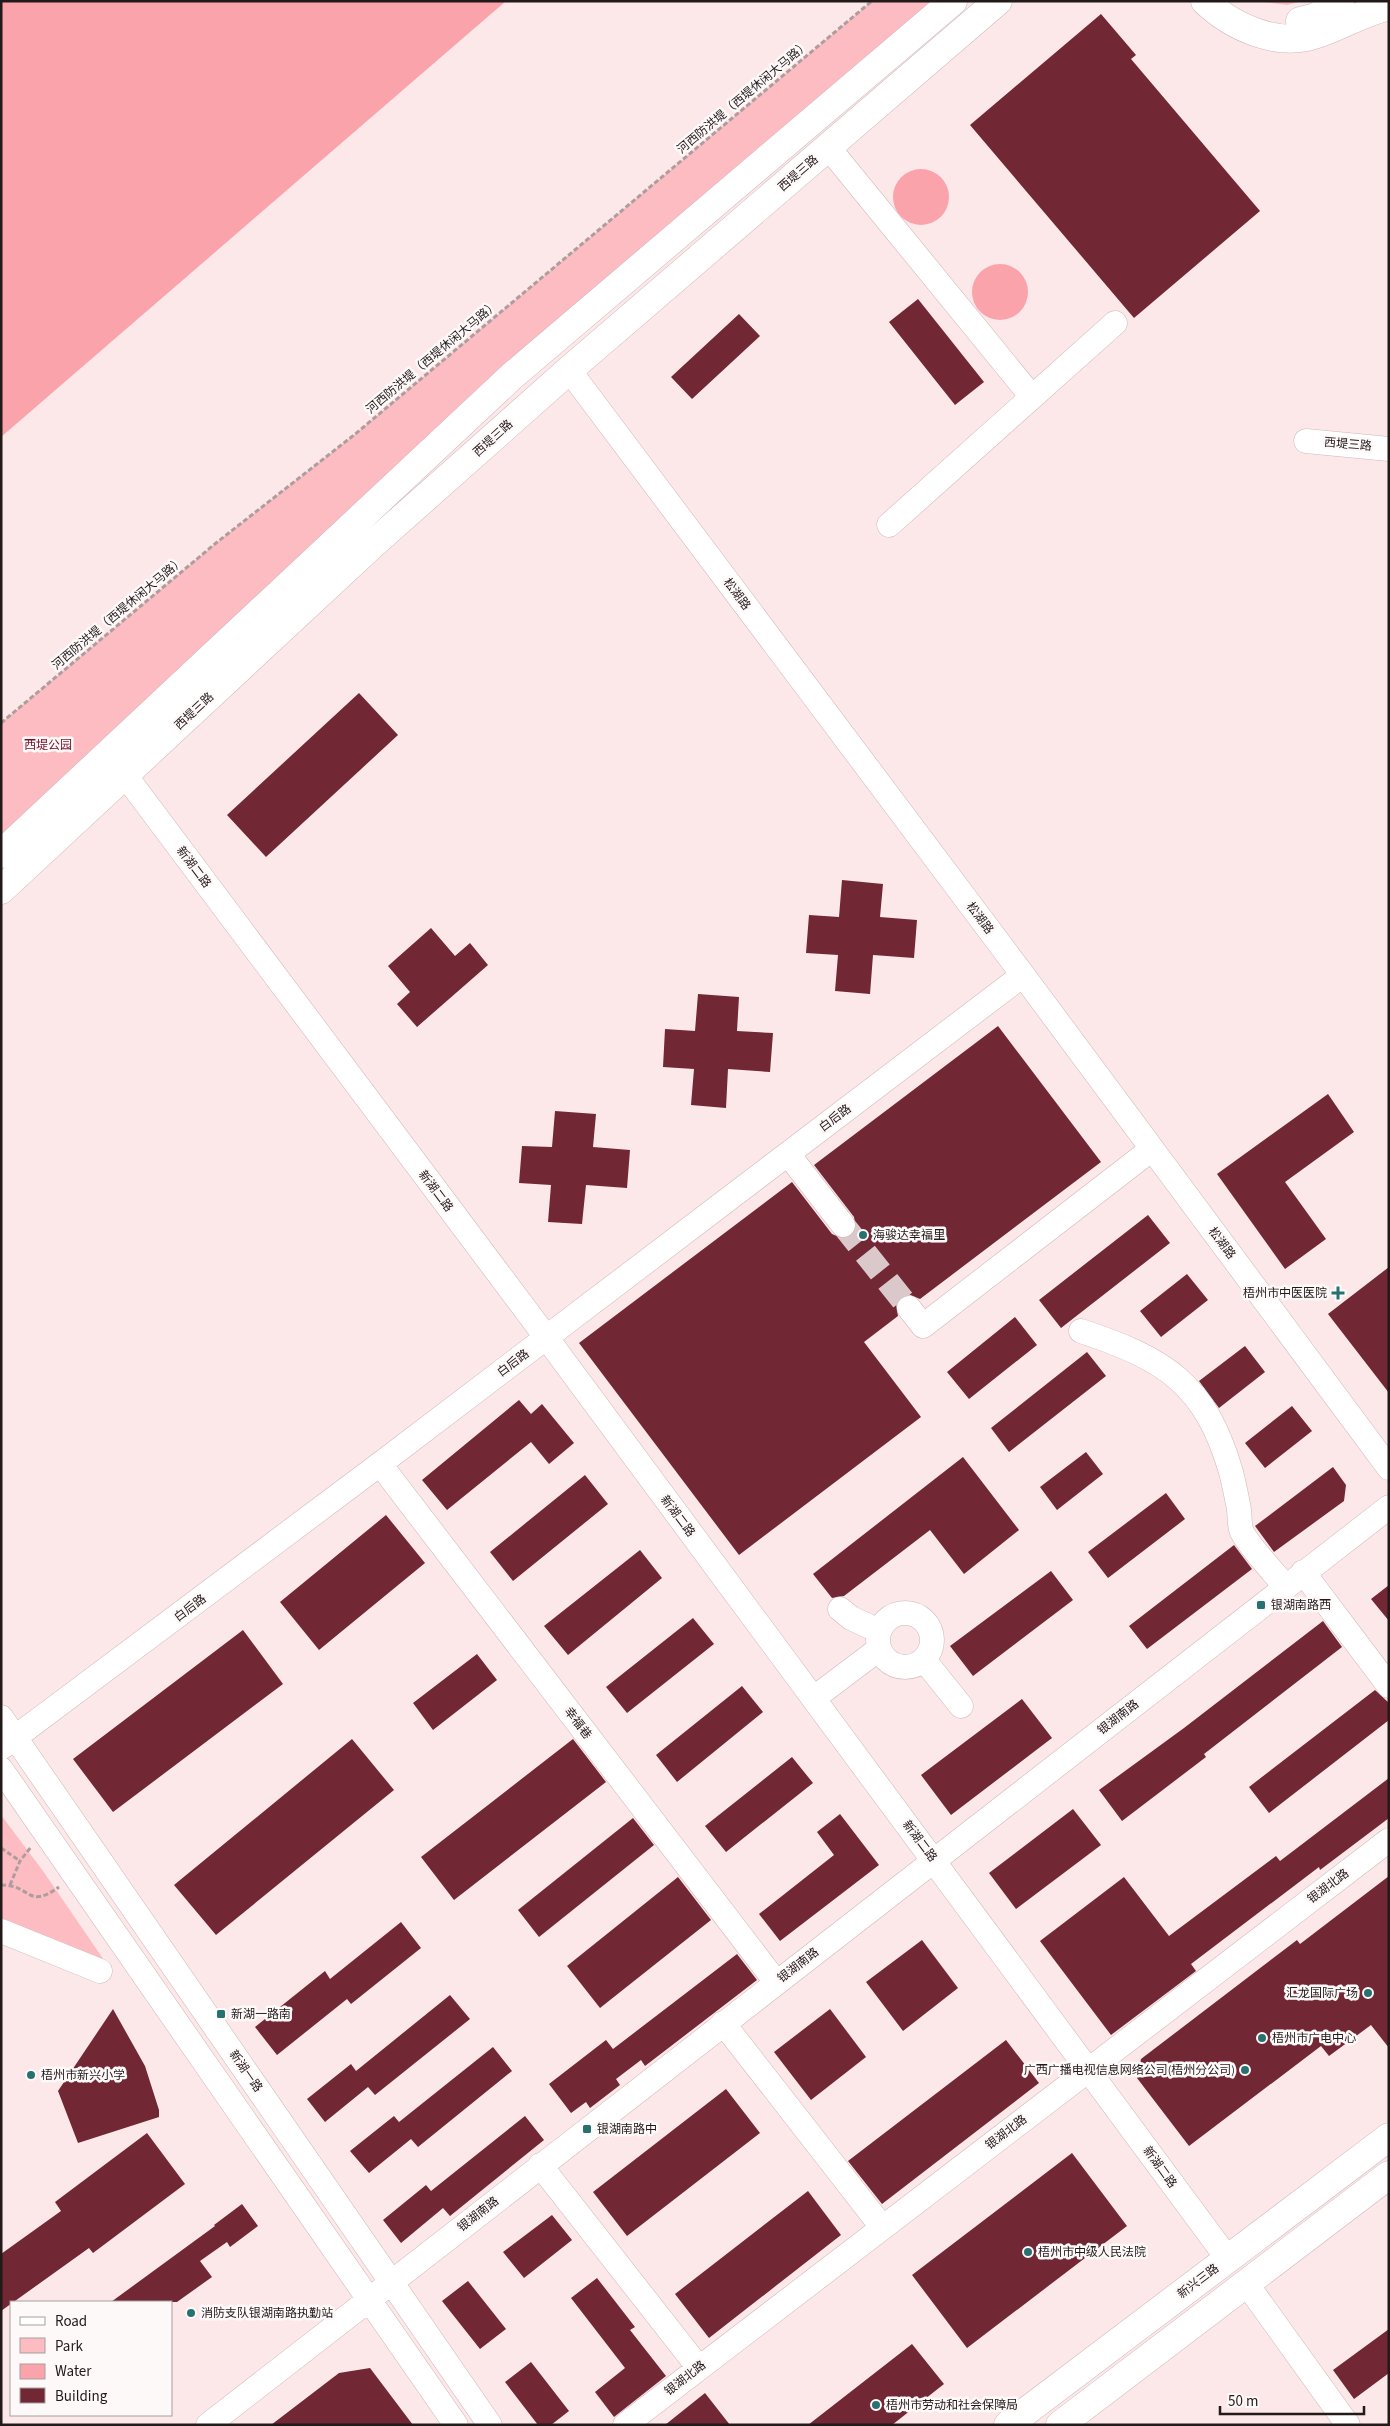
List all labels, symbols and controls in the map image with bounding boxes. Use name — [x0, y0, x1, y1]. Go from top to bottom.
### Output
street label: 河西防洪堤（西堤休闲大马路） — [674, 37, 813, 158]
street label: 西堤三路 — [775, 151, 822, 196]
street label: 河西防洪堤（西堤休闲大马路） — [363, 297, 502, 418]
street label: 西堤三路 — [470, 416, 517, 461]
street label: 西堤三路 — [1323, 434, 1373, 455]
street label: 河西防洪堤（西堤休闲大马路） — [49, 553, 188, 674]
street label: 松湖路 — [719, 575, 754, 614]
street label: 西堤三路 — [171, 689, 218, 734]
park label: 西堤公园 — [24, 737, 72, 754]
street label: 新湖二路 — [172, 843, 215, 892]
street label: 松湖路 — [962, 899, 997, 938]
street label: 白后路 — [816, 1101, 855, 1136]
street label: 新湖二路 — [414, 1167, 457, 1216]
street label: 松湖路 — [1204, 1224, 1239, 1263]
place label: 海骏达幸福里 — [873, 1227, 945, 1244]
marker: 海骏达幸福里 — [857, 1229, 869, 1241]
place label: 梧州市中医医院 — [1243, 1285, 1327, 1302]
marker: 梧州市中医医院 — [1331, 1286, 1345, 1300]
street label: 白后路 — [494, 1346, 533, 1381]
street label: 新湖二路 — [656, 1492, 699, 1541]
street label: 白后路 — [171, 1591, 210, 1626]
place label: 银湖南路西 — [1271, 1597, 1331, 1614]
marker: 银湖南路西 — [1255, 1599, 1267, 1611]
street label: 银湖南路 — [1094, 1696, 1142, 1739]
street label: 幸福巷 — [560, 1704, 595, 1743]
street label: 新湖二路 — [898, 1817, 941, 1866]
street label: 银湖北路 — [1304, 1865, 1353, 1908]
street label: 银湖南路 — [774, 1944, 822, 1987]
place label: 汇龙国际广场 — [1286, 1985, 1358, 2002]
marker: 汇龙国际广场 — [1362, 1987, 1374, 1999]
place label: 新湖一路南 — [231, 2006, 291, 2023]
marker: 新湖一路南 — [215, 2008, 227, 2020]
place label: 梧州市广电中心 — [1272, 2030, 1356, 2047]
marker: 梧州市广电中心 — [1256, 2032, 1268, 2044]
street label: 新湖一路 — [225, 2047, 266, 2096]
place label: 广西广播电视信息网络公司(梧州分公司) — [1024, 2062, 1235, 2079]
marker: 广西广播电视信息网络公司(梧州分公司) — [1239, 2064, 1251, 2076]
place label: 梧州市新兴小学 — [41, 2067, 125, 2084]
marker: 梧州市新兴小学 — [25, 2069, 37, 2081]
street label: 银湖北路 — [982, 2111, 1031, 2154]
place label: 银湖南路中 — [597, 2121, 657, 2138]
marker: 银湖南路中 — [581, 2123, 593, 2135]
street label: 新湖二路 — [1139, 2143, 1181, 2192]
street label: 银湖南路 — [454, 2193, 502, 2236]
place label: 梧州市中级人民法院 — [1038, 2244, 1146, 2261]
marker: 梧州市中级人民法院 — [1022, 2246, 1034, 2258]
street label: 新兴三路 — [1174, 2260, 1223, 2303]
legend — [10, 2301, 172, 2416]
place label: 消防支队银湖南路执勤站 — [201, 2305, 333, 2322]
marker: 消防支队银湖南路执勤站 — [185, 2307, 197, 2319]
text: Road — [55, 2311, 87, 2332]
text: Park — [55, 2336, 84, 2357]
street label: 银湖北路 — [661, 2357, 709, 2400]
text: Water — [55, 2361, 92, 2382]
scale bar — [1220, 2384, 1364, 2416]
text: Building — [55, 2386, 108, 2407]
text: 50 m — [1228, 2391, 1258, 2412]
place label: 梧州市劳动和社会保障局 — [886, 2397, 1018, 2414]
marker: 梧州市劳动和社会保障局 — [870, 2399, 882, 2411]

